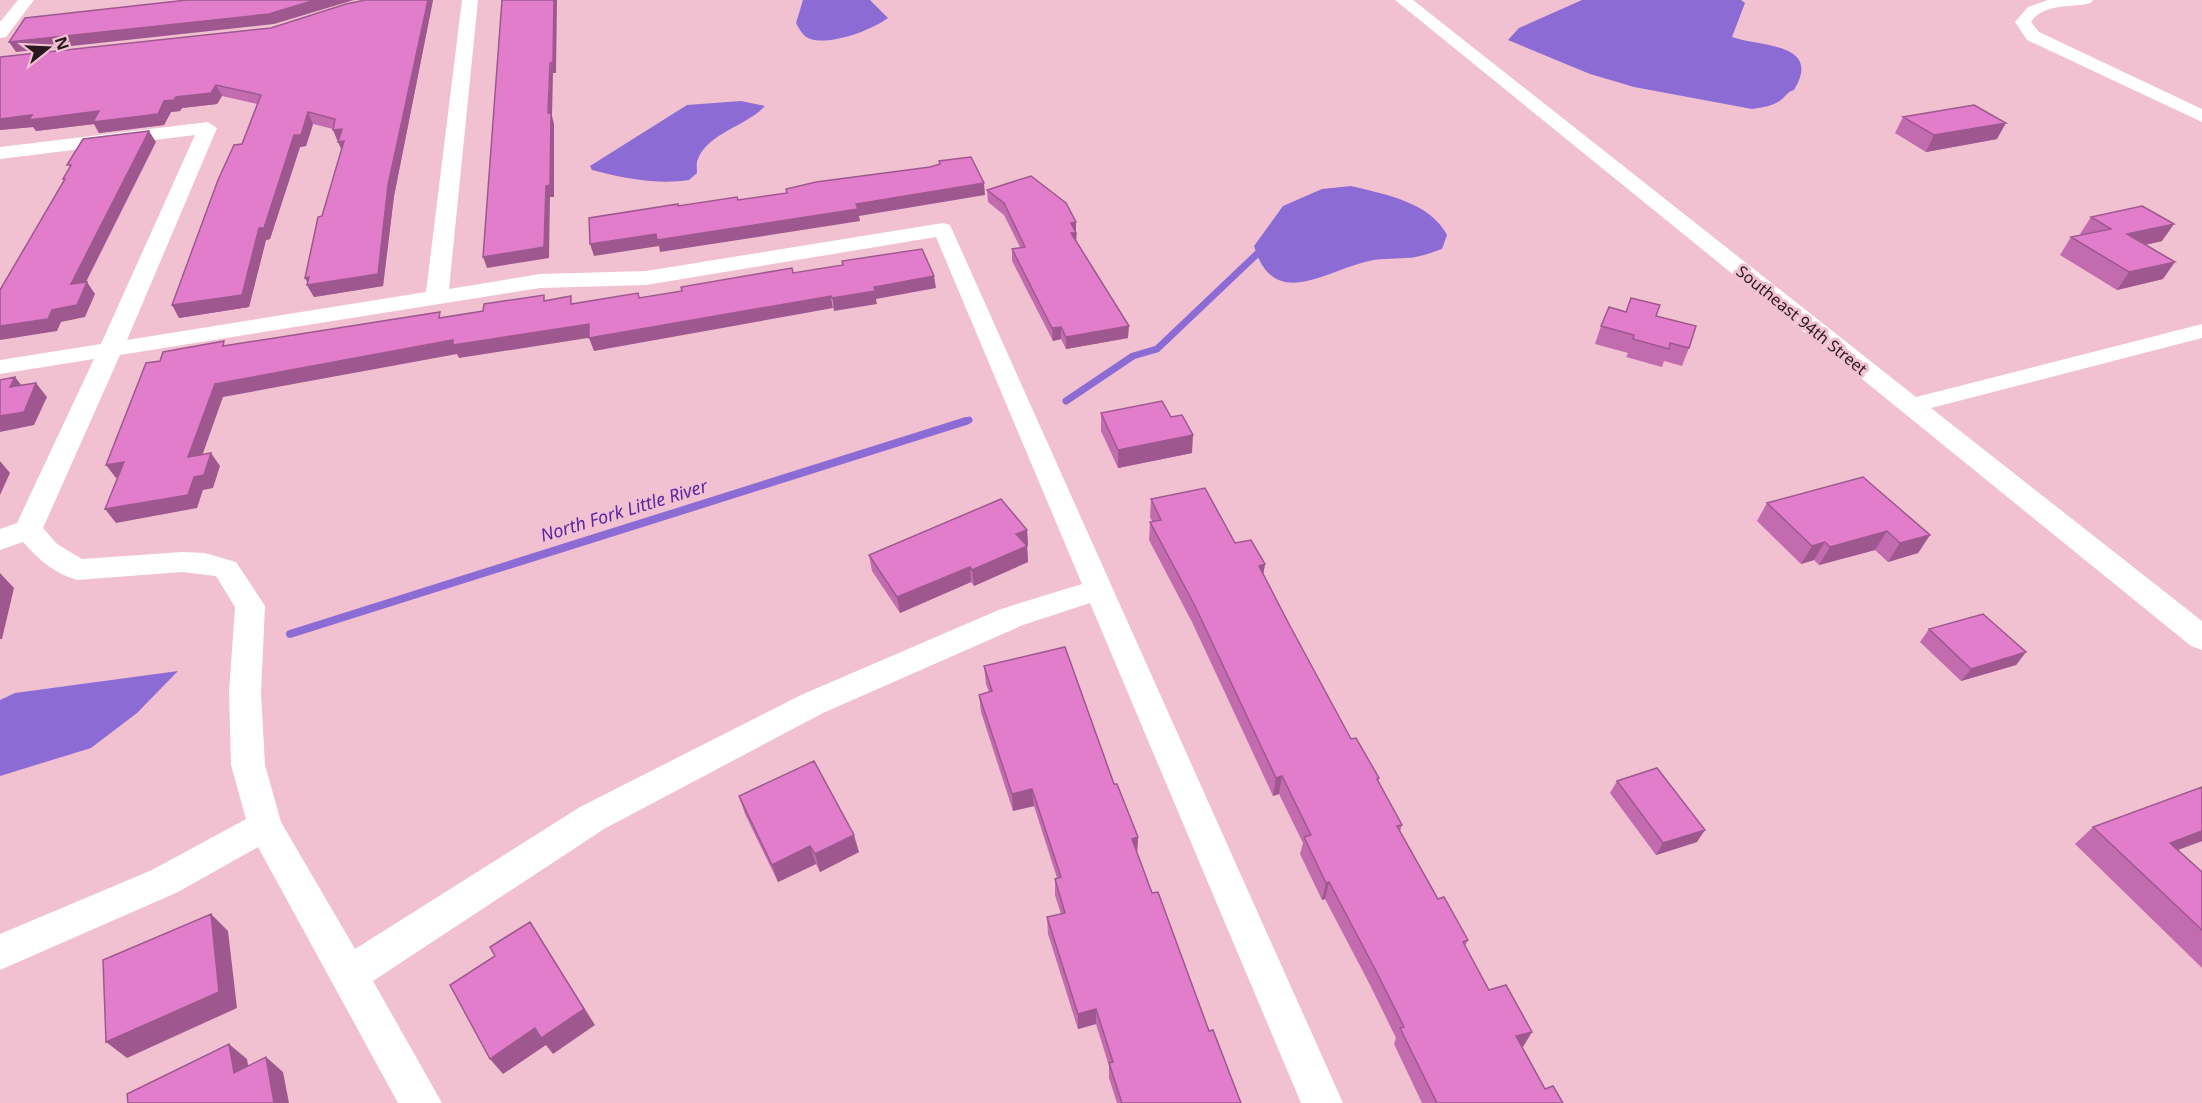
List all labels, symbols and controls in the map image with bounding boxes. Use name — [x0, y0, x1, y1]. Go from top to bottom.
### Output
north arrow — [18, 18, 78, 78]
text: N — [50, 34, 75, 53]
street label: Southeast 94th Street — [1732, 260, 1872, 380]
water label: North Fork Little River — [537, 473, 711, 547]

